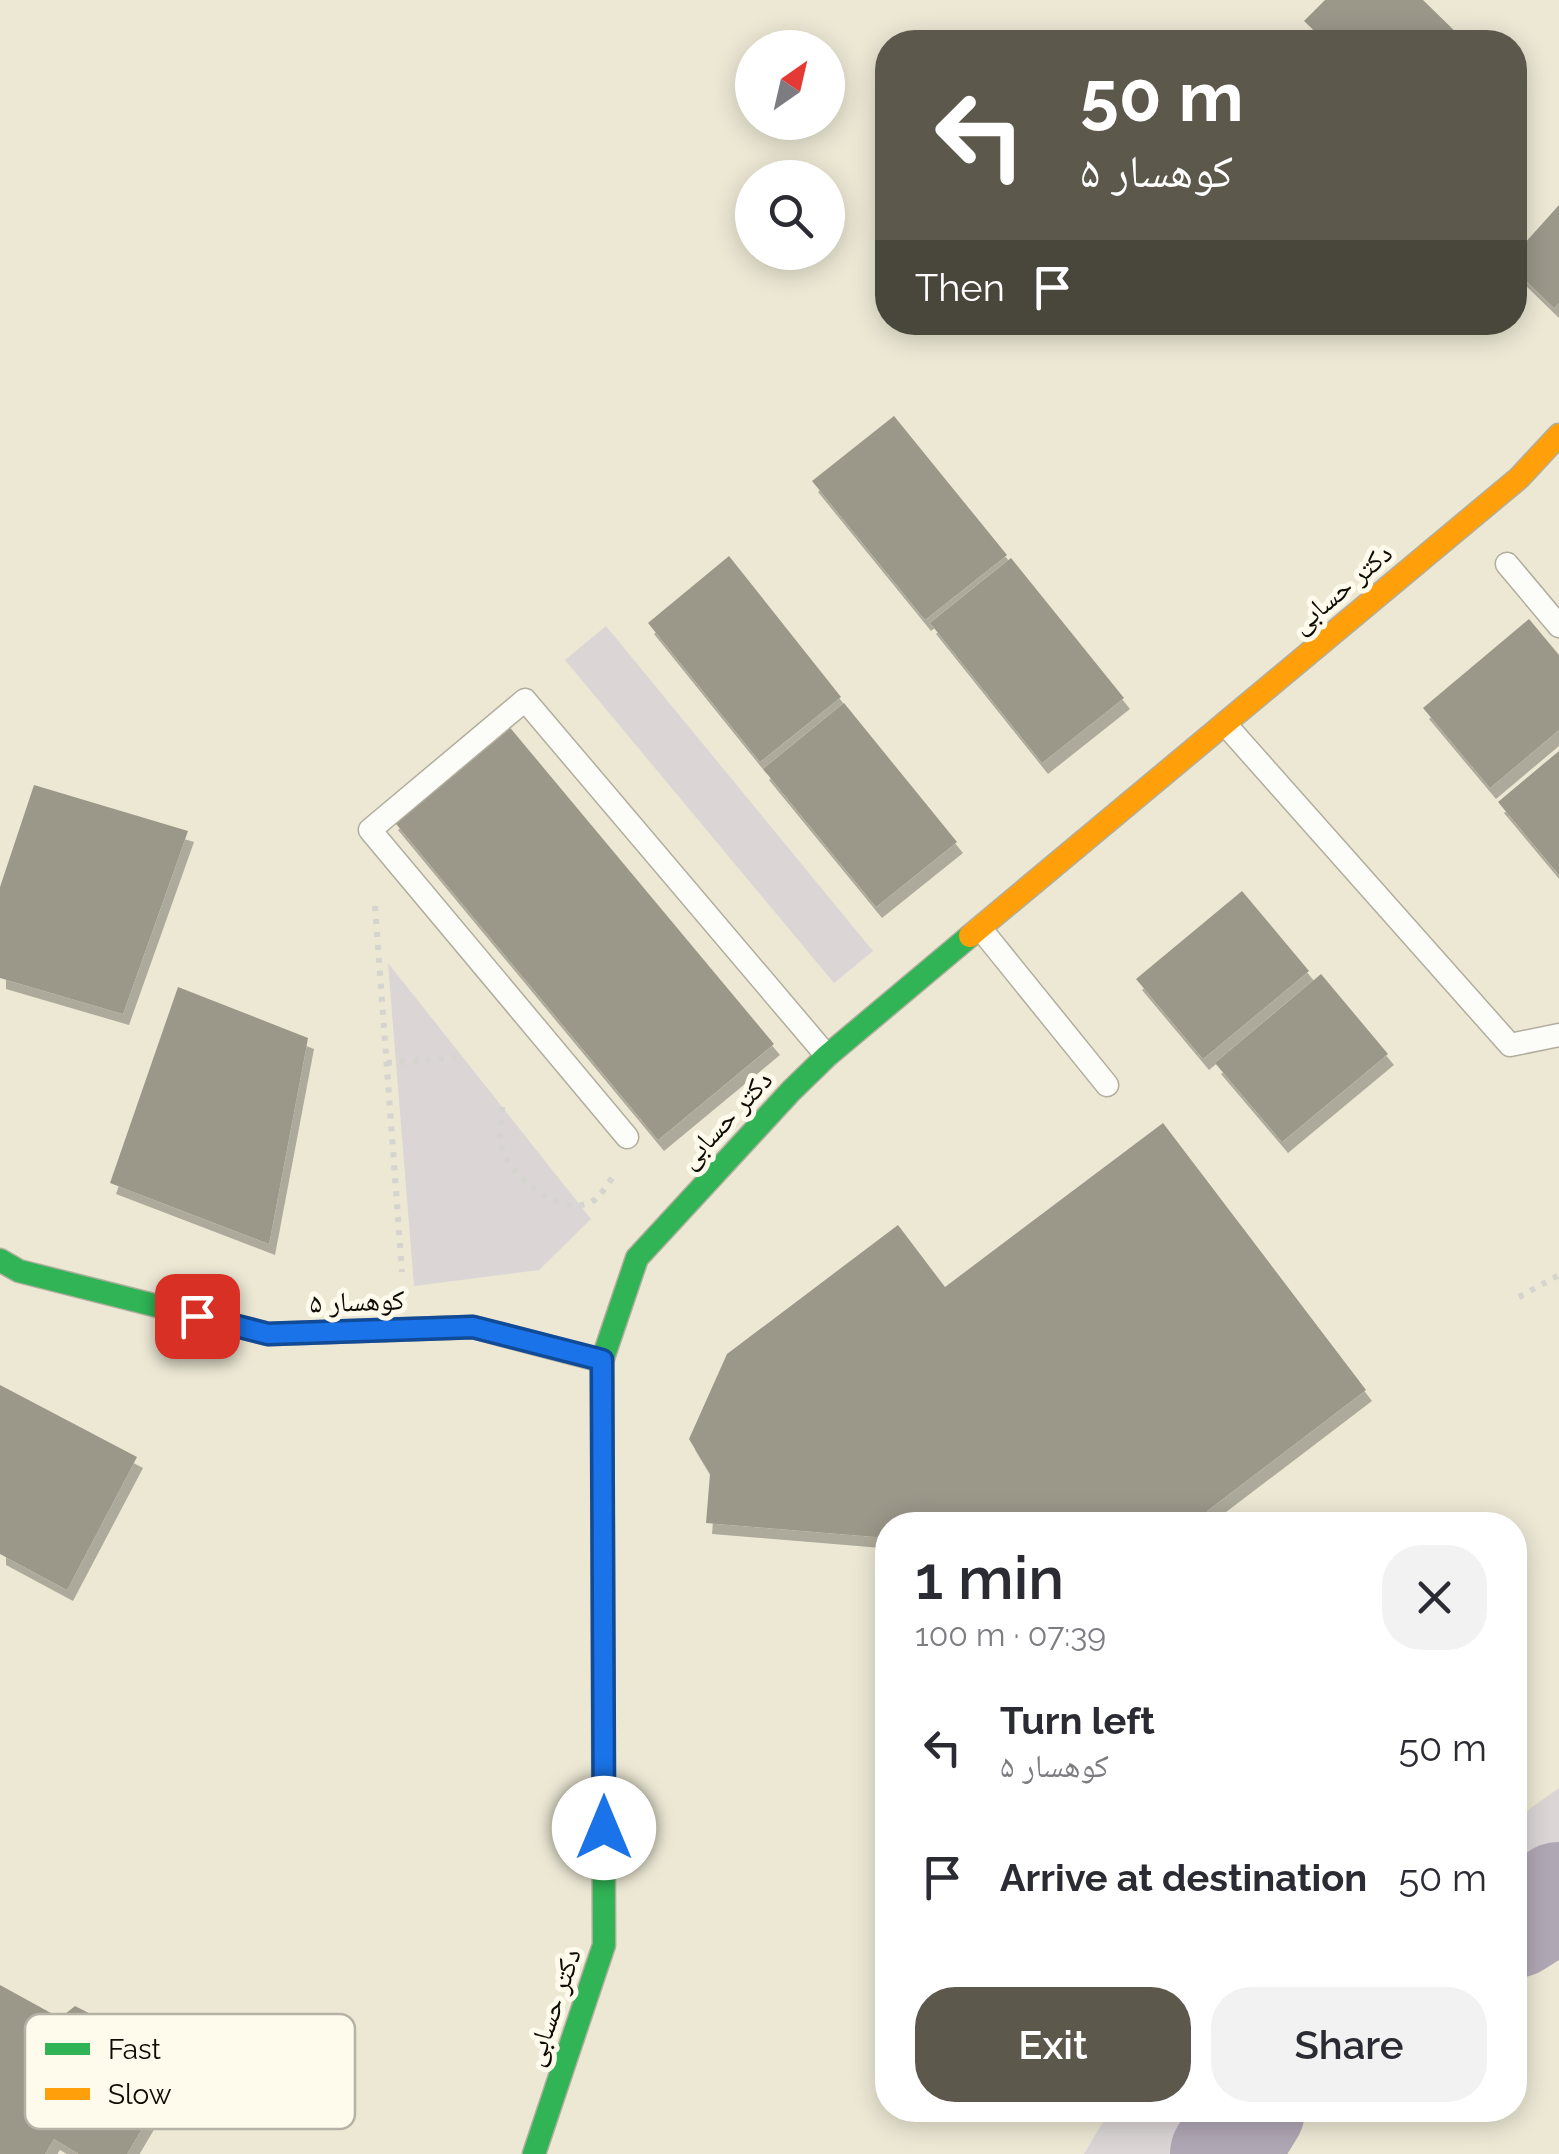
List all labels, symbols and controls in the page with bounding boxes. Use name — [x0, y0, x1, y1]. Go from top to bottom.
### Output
north arrow — [735, 30, 845, 140]
map controls — [735, 30, 845, 270]
text: 50 m — [1080, 55, 1244, 137]
icon: left — [915, 70, 1045, 200]
text: کوهسار ۵ — [1080, 145, 1233, 198]
button: search — [735, 160, 845, 270]
icon: arrive — [1025, 260, 1080, 315]
text: Then — [915, 265, 1005, 310]
street label: دکتر حسابی — [1284, 536, 1399, 641]
street label: دکتر حسابی — [672, 1063, 780, 1176]
pin — [155, 1274, 240, 1359]
street label: کوهسار ۵ — [309, 1283, 406, 1320]
icon: arrive — [170, 1289, 225, 1344]
text: 1 min — [915, 1543, 1064, 1613]
button: close — [1382, 1545, 1487, 1650]
text: 100 m · 07:39 — [915, 1616, 1106, 1653]
text: Turn left — [1000, 1698, 1155, 1743]
icon: left — [915, 1720, 970, 1775]
text: 50 m — [1398, 1725, 1487, 1770]
text: کوهسار ۵ — [1000, 1747, 1109, 1784]
position arrow — [552, 1776, 656, 1880]
icon: arrive — [915, 1850, 970, 1905]
text: Arrive at destination — [1000, 1855, 1367, 1900]
text: 50 m — [1398, 1855, 1487, 1900]
street label: دکتر حسابی — [517, 1944, 589, 2071]
button: Exit — [915, 1987, 1191, 2102]
button: Share — [1211, 1987, 1487, 2102]
legend — [25, 2014, 355, 2129]
text: Fast — [108, 2033, 161, 2066]
text: Slow — [108, 2078, 172, 2111]

